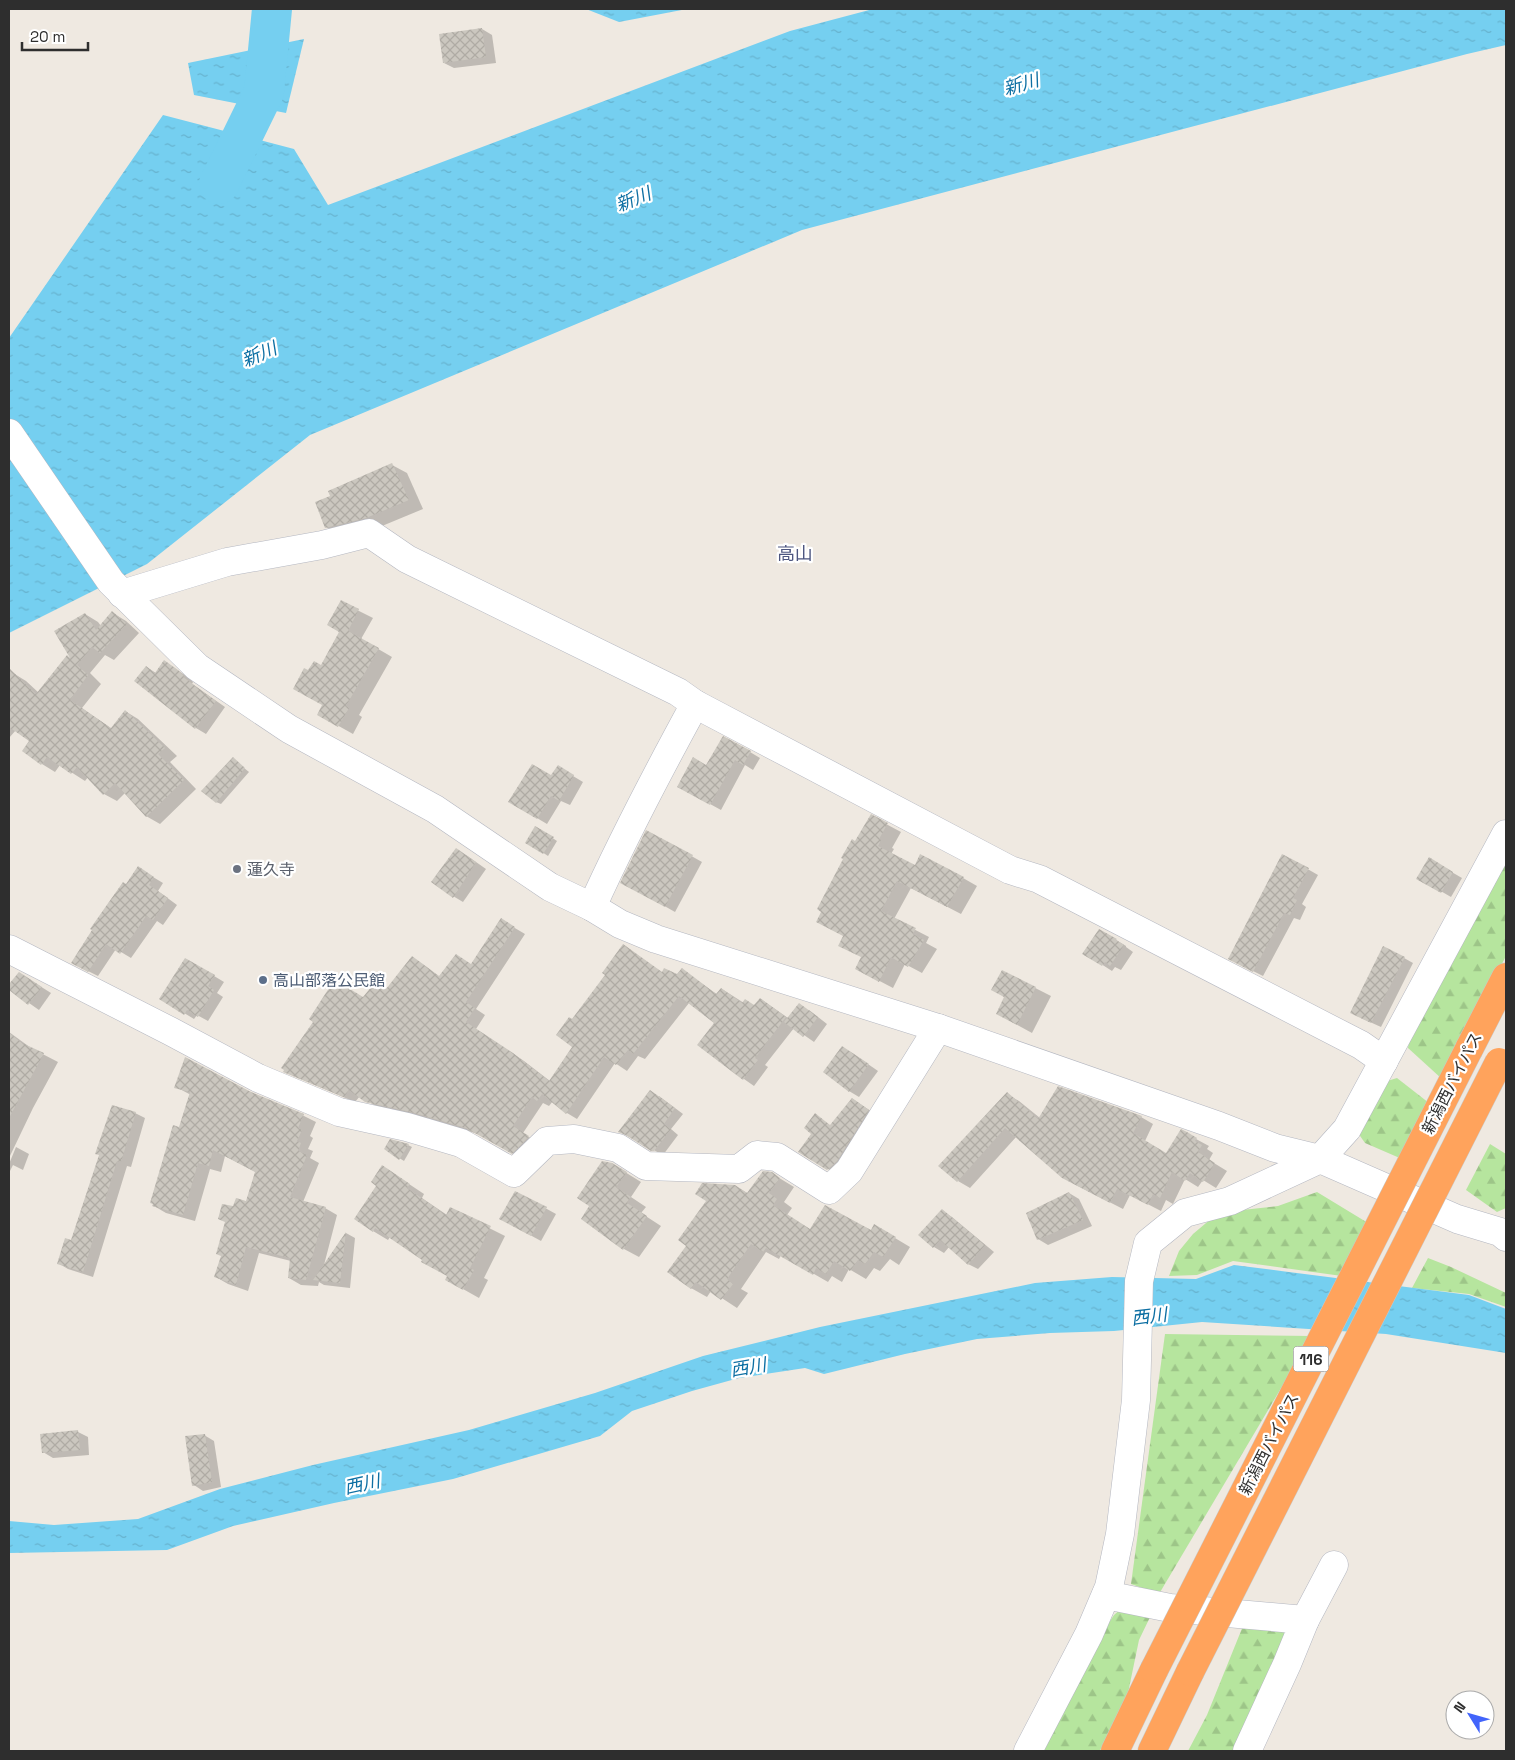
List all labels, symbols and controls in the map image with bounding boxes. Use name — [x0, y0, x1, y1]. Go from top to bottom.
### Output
scale bar — [22, 20, 89, 52]
text: 20 m — [30, 27, 65, 46]
water label: 新川 — [1001, 67, 1043, 100]
water label: 新川 — [612, 181, 656, 216]
water label: 新川 — [238, 336, 282, 372]
district label: 高山 — [777, 542, 813, 565]
place label: 蓮久寺 — [247, 859, 295, 880]
marker: 蓮久寺 — [231, 863, 243, 875]
place label: 高山部落公民館 — [273, 970, 385, 991]
marker: 高山部落公民館 — [257, 974, 269, 986]
street label: 新潟西バイパス — [1417, 1028, 1487, 1138]
water label: 西川 — [1130, 1302, 1170, 1330]
road number: 116 — [1294, 1346, 1328, 1372]
water label: 西川 — [728, 1352, 770, 1381]
street label: 新潟西バイパス — [1234, 1389, 1304, 1499]
water label: 西川 — [342, 1469, 384, 1499]
north arrow — [1445, 1690, 1495, 1740]
text: N — [1450, 1698, 1470, 1716]

